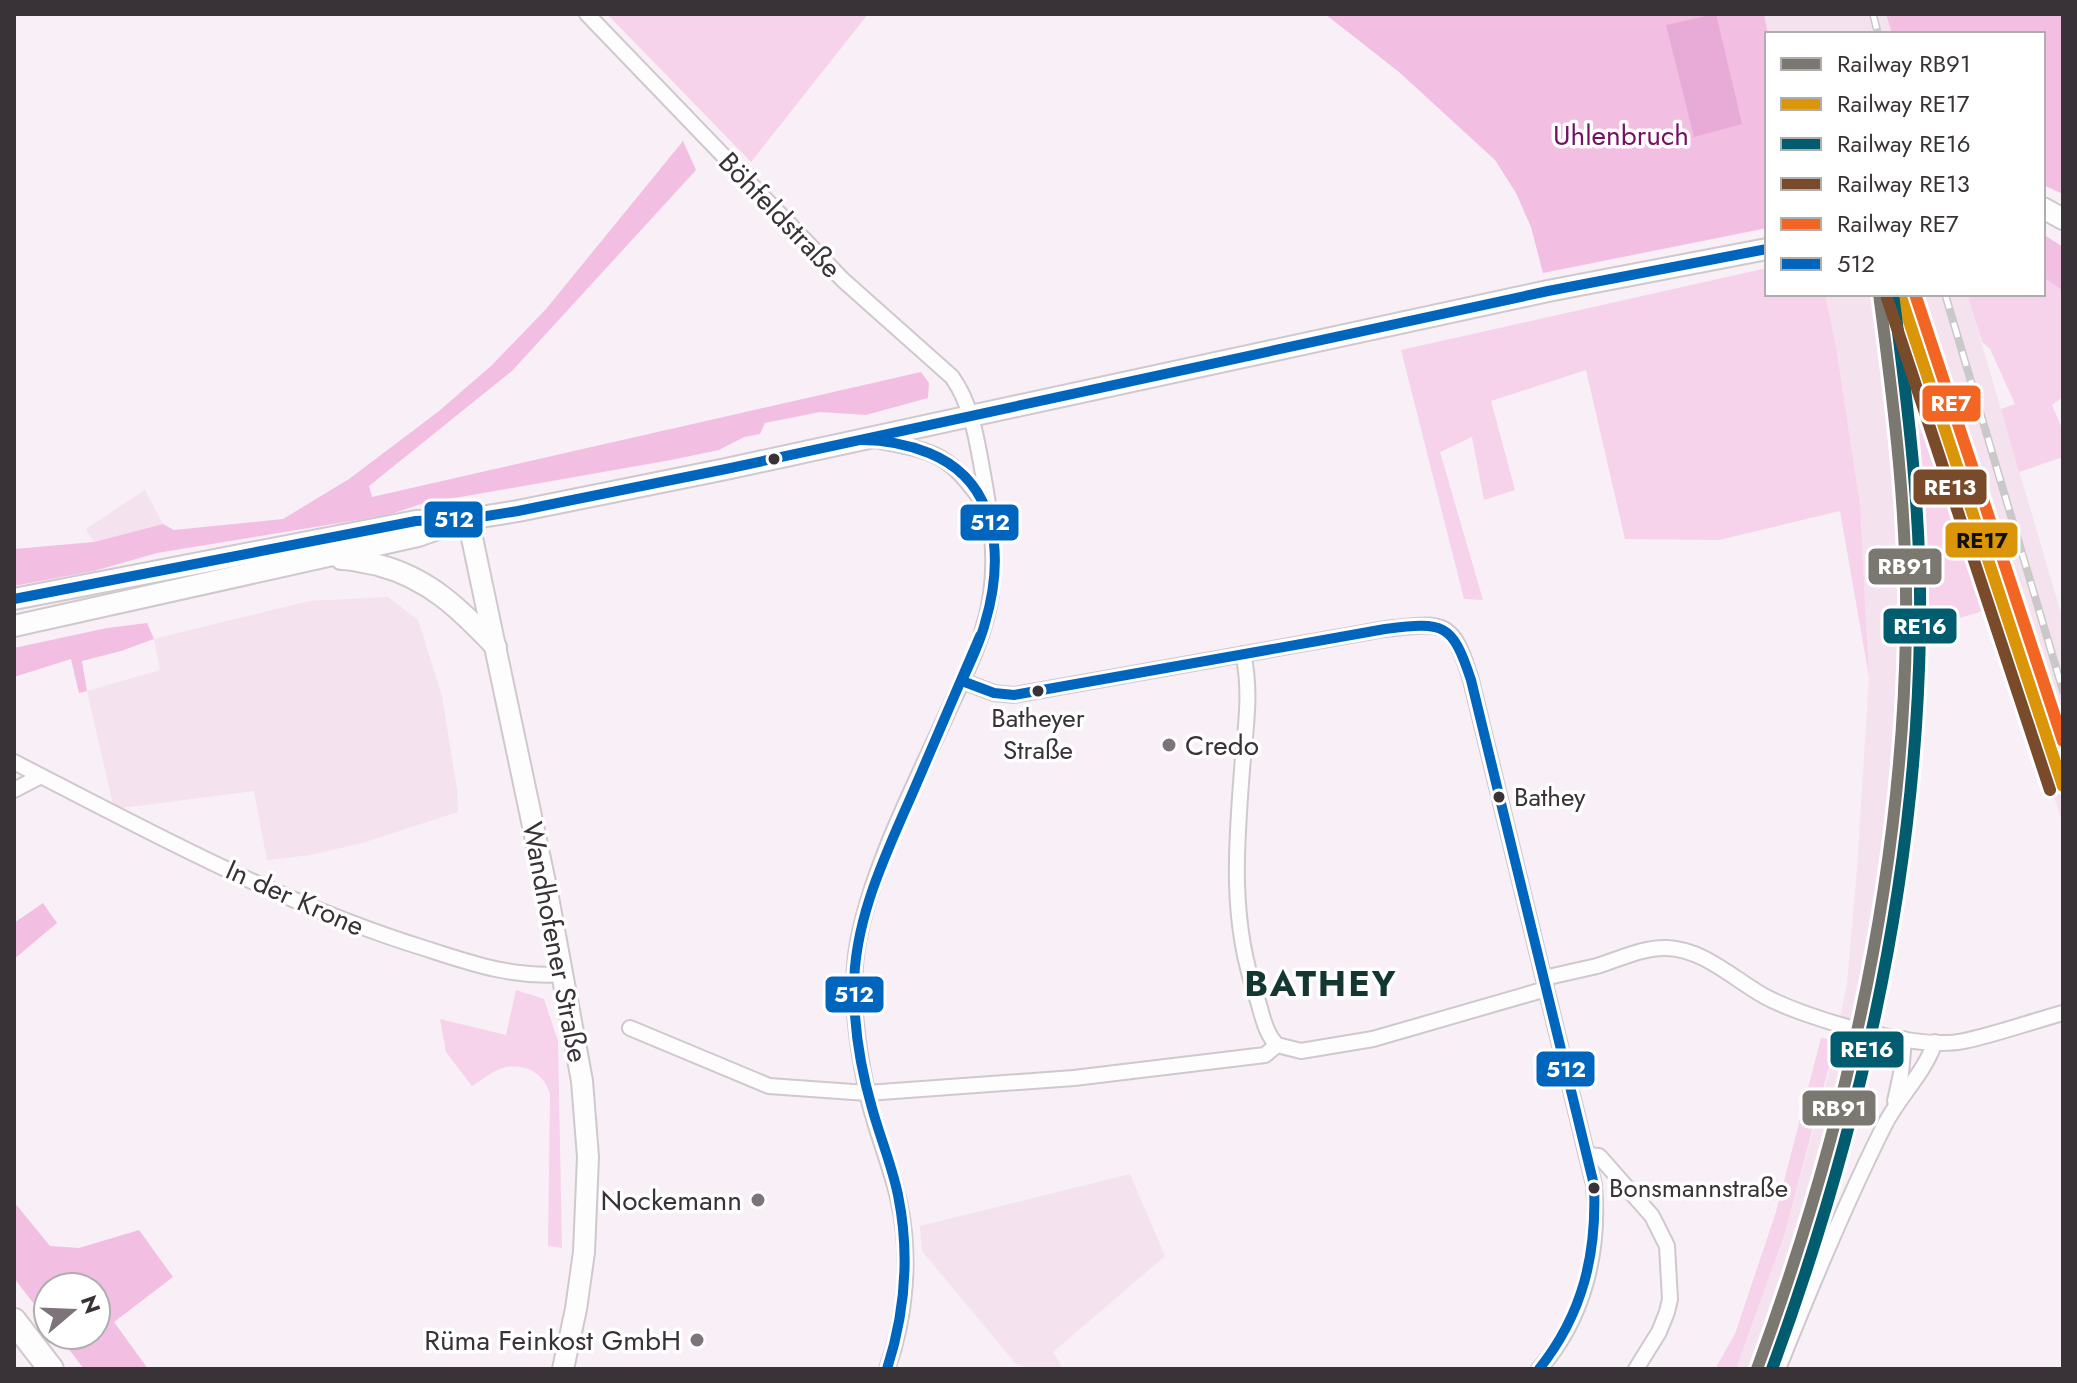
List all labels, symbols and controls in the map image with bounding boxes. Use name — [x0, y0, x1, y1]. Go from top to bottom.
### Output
legend — [1765, 32, 2045, 296]
text: Railway RB91 — [1837, 46, 1971, 81]
text: Railway RE17 — [1837, 86, 1970, 121]
park label: Uhlenbruch — [1553, 115, 1689, 156]
text: Railway RE16 — [1837, 126, 1971, 161]
street label: Böhfeldstraße — [709, 143, 851, 287]
text: Railway RE13 — [1837, 166, 1970, 201]
text: Railway RE7 — [1837, 206, 1959, 241]
text: 512 — [1837, 246, 1875, 281]
line badge: RE7 — [1921, 384, 1982, 423]
text: RE7 — [1931, 387, 1972, 419]
unlabelled marker — [766, 451, 782, 467]
line badge: RE13 — [1912, 468, 1988, 506]
text: RE13 — [1924, 471, 1976, 503]
line badge: 512 — [423, 500, 484, 539]
text: 512 — [434, 503, 474, 535]
line badge: 512 — [959, 503, 1020, 542]
text: 512 — [970, 506, 1010, 538]
line badge: RE17 — [1944, 521, 2019, 559]
text: RE17 — [1956, 524, 2009, 556]
line badge: RB91 — [1867, 547, 1943, 586]
text: RB91 — [1878, 550, 1932, 582]
line badge: RE16 — [1882, 607, 1958, 645]
text: RE16 — [1893, 610, 1947, 642]
marker: Batheyer Straße — [1030, 683, 1046, 699]
place label: Batheyer Straße — [991, 699, 1085, 769]
place label: Credo — [1185, 725, 1259, 766]
marker: Credo — [1160, 736, 1178, 754]
place label: Bathey — [1514, 778, 1586, 816]
marker: Bathey — [1491, 789, 1507, 805]
street label: Wandhofener Straße — [512, 818, 598, 1066]
street label: In der Krone — [219, 849, 371, 947]
district label: BATHEY — [1244, 957, 1398, 1009]
line badge: 512 — [824, 975, 885, 1014]
text: 512 — [834, 978, 874, 1010]
line badge: RE16 — [1829, 1030, 1905, 1069]
text: RE16 — [1840, 1033, 1894, 1065]
line badge: 512 — [1535, 1050, 1596, 1088]
text: 512 — [1546, 1053, 1586, 1085]
line badge: RB91 — [1801, 1089, 1877, 1127]
text: RB91 — [1812, 1092, 1866, 1124]
place label: Bonsmannstraße — [1609, 1169, 1788, 1207]
place label: Nockemann — [601, 1180, 742, 1221]
marker: Bonsmannstraße — [1586, 1180, 1602, 1196]
marker: Nockemann — [749, 1191, 767, 1209]
north arrow — [32, 1271, 112, 1351]
text: N — [73, 1291, 109, 1318]
place label: Rüma Feinkost GmbH — [424, 1320, 681, 1361]
marker: Rüma Feinkost GmbH — [688, 1331, 706, 1349]

